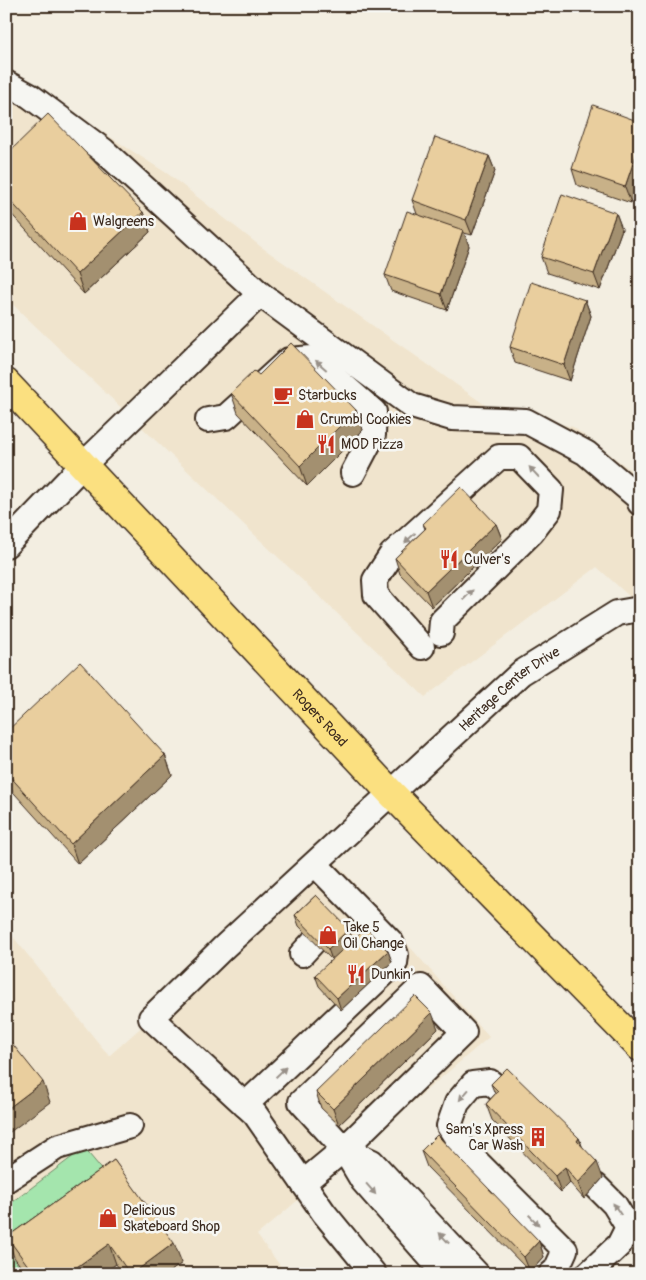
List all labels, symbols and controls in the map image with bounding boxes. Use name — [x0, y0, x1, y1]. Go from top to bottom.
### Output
shop icon: Walgreens — [67, 210, 89, 232]
place label: Walgreens — [93, 213, 155, 230]
one-way arrow — [315, 360, 328, 371]
cafe icon: Starbucks — [272, 384, 294, 406]
place label: Starbucks — [298, 387, 357, 404]
shop icon: Crumbl Cookies — [294, 408, 316, 430]
place label: Crumbl Cookies — [320, 411, 412, 428]
restaurant icon: MOD Pizza — [315, 433, 337, 455]
place label: MOD Pizza — [341, 436, 403, 453]
one-way arrow — [528, 467, 540, 479]
one-way arrow — [404, 532, 416, 544]
restaurant icon: Culver's — [438, 548, 460, 570]
place label: Culver's — [464, 551, 511, 568]
one-way arrow — [462, 589, 474, 601]
street label: Heritage Center Drive — [455, 643, 563, 735]
street label: Rogers Road — [289, 685, 351, 750]
place label: Take 5 Oil Change — [343, 919, 404, 952]
shop icon: Take 5 Oil Change — [317, 924, 339, 946]
restaurant icon: Dunkin' — [345, 963, 367, 985]
place label: Dunkin' — [371, 966, 413, 983]
one-way arrow — [274, 1066, 286, 1078]
one-way arrow — [459, 1089, 470, 1101]
place label: Sam's Xpress Car Wash — [445, 1121, 524, 1154]
building icon: Sam's Xpress Car Wash — [527, 1126, 549, 1148]
one-way arrow — [365, 1183, 376, 1196]
place label: Delicious Skateboard Shop — [123, 1202, 221, 1235]
one-way arrow — [612, 1203, 622, 1216]
shop icon: Delicious Skateboard Shop — [97, 1207, 119, 1229]
one-way arrow — [528, 1213, 540, 1225]
one-way arrow — [438, 1233, 450, 1245]

